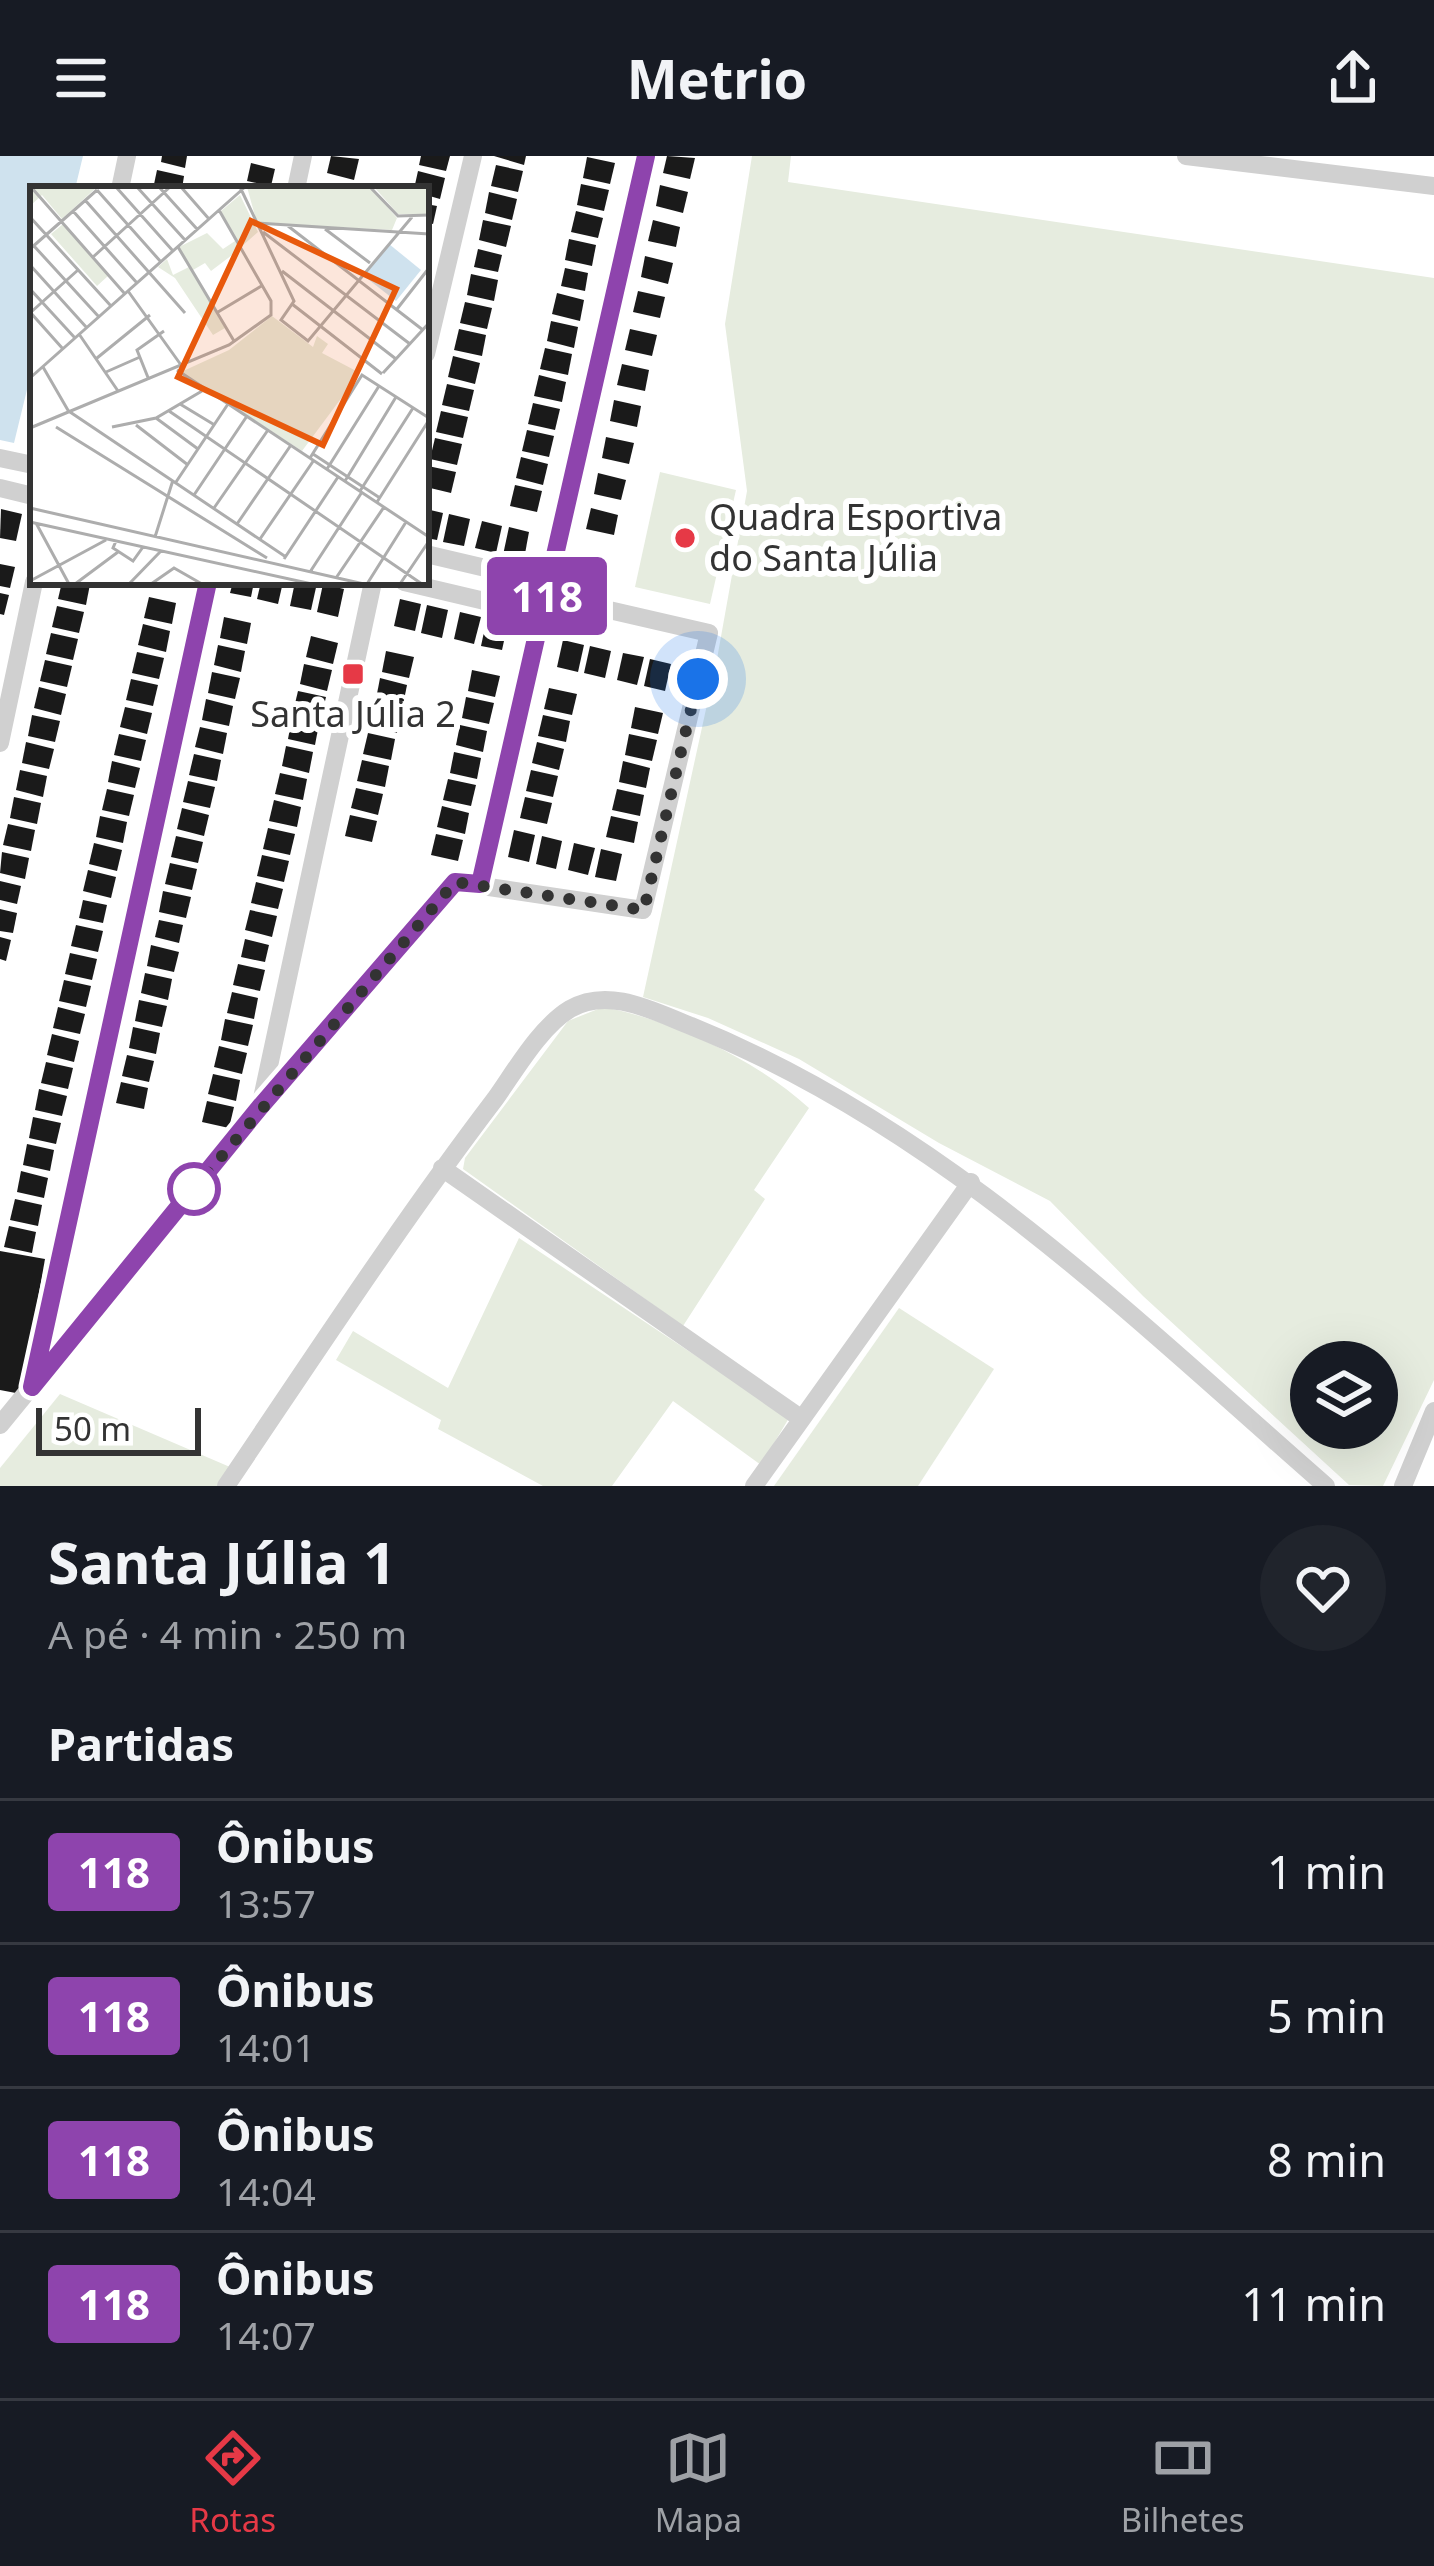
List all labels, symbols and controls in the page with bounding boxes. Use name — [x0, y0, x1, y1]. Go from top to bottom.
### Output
text: Metrio — [627, 41, 807, 115]
icon: menu — [48, 45, 114, 111]
icon: share — [1320, 45, 1386, 111]
inset map — [30, 186, 429, 585]
place label: Quadra Esportiva do Santa Júlia — [709, 492, 1002, 582]
marker: Quadra Esportiva do Santa Júlia — [672, 525, 698, 551]
line badge: 118 — [478, 557, 616, 635]
text: 118 — [511, 567, 583, 624]
your location — [668, 649, 728, 709]
marker: Santa Júlia 2 — [340, 661, 366, 687]
place label: Santa Júlia 2 — [250, 689, 456, 738]
unlabelled marker — [169, 1164, 219, 1214]
map controls — [1290, 1341, 1398, 1449]
button: layers — [1290, 1341, 1398, 1449]
scale bar — [36, 1402, 201, 1455]
text: 50 m — [54, 1406, 131, 1451]
text: Santa Júlia 1 — [48, 1523, 396, 1601]
button: heart — [1260, 1525, 1386, 1651]
text: A pé · 4 min · 250 m — [48, 1607, 407, 1660]
text: Partidas — [48, 1713, 234, 1774]
text: Ônibus — [216, 1815, 375, 1876]
text: 1 min — [1267, 1841, 1386, 1902]
text: 118 — [78, 1843, 150, 1900]
text: 13:57 — [216, 1876, 316, 1929]
text: Ônibus — [216, 1959, 375, 2020]
text: 5 min — [1267, 1985, 1386, 2046]
text: 118 — [78, 1987, 150, 2044]
text: 14:01 — [216, 2020, 316, 2073]
text: Ônibus — [216, 2103, 375, 2164]
text: 8 min — [1267, 2129, 1386, 2190]
text: 118 — [78, 2131, 150, 2188]
text: 14:04 — [216, 2164, 316, 2217]
text: Ônibus — [216, 2247, 375, 2308]
text: 11 min — [1241, 2273, 1386, 2334]
text: 118 — [78, 2275, 150, 2332]
text: 14:07 — [216, 2308, 316, 2361]
tab: Rotas — [189, 2425, 276, 2542]
tab: Mapa — [655, 2425, 742, 2542]
tab: Bilhetes — [1121, 2425, 1245, 2542]

